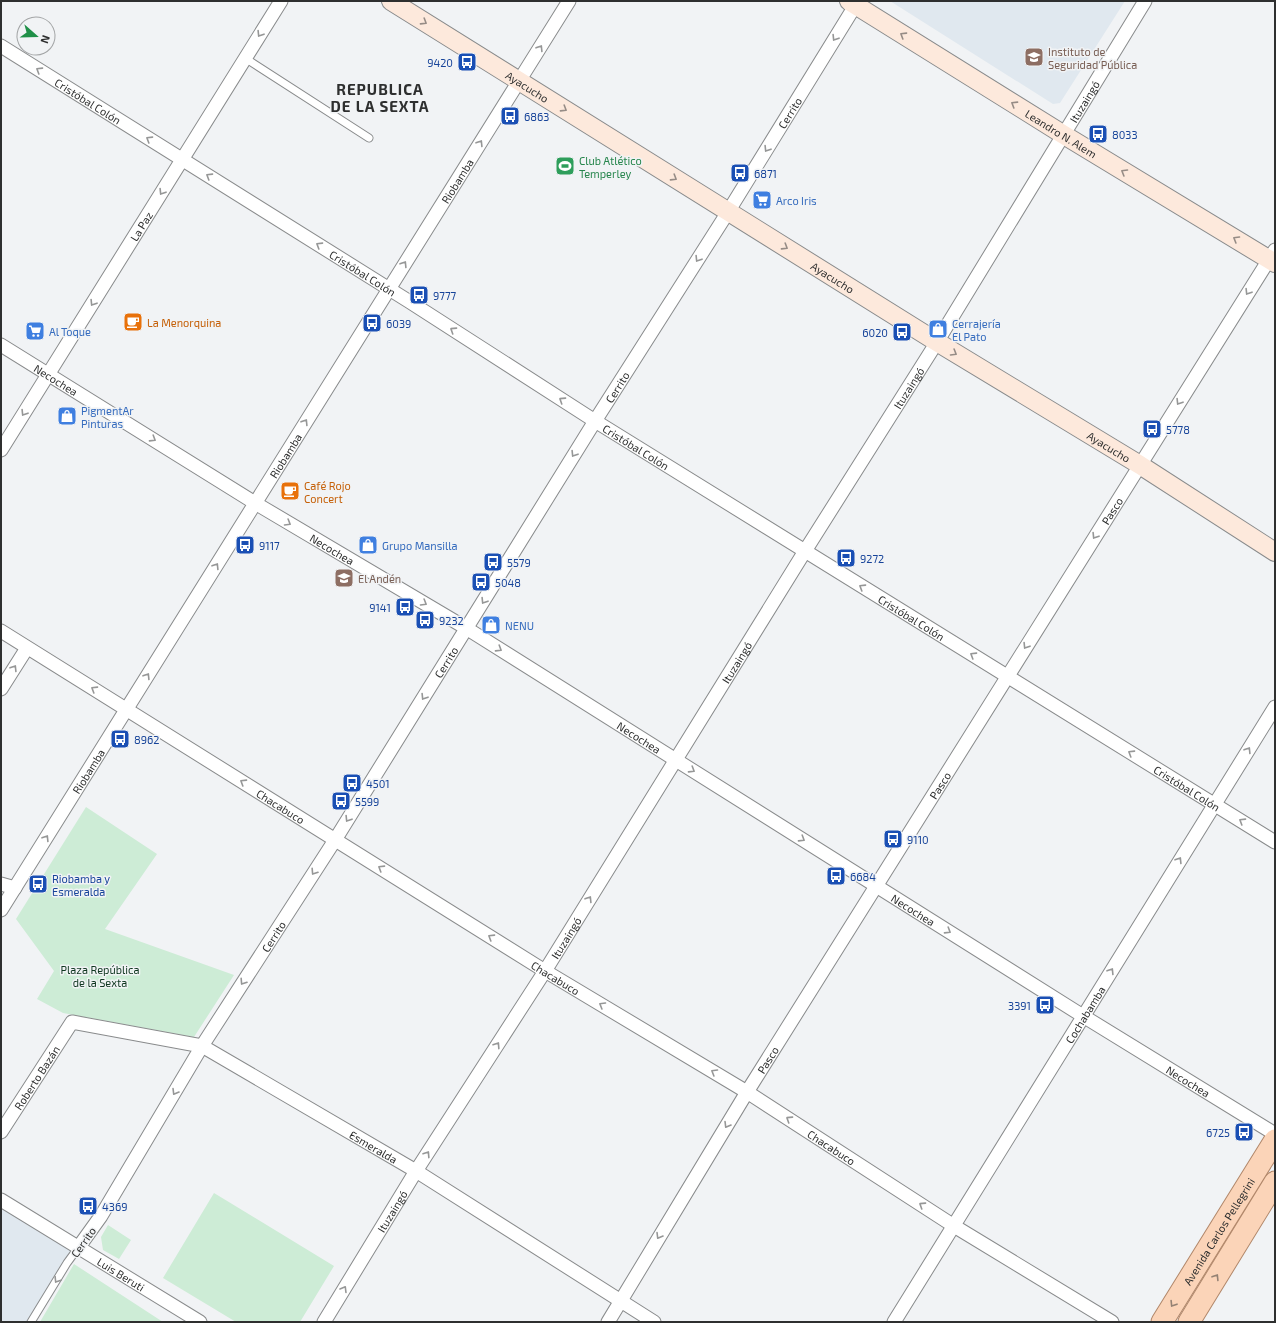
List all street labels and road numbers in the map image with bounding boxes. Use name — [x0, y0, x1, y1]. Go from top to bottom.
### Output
street label: Ayacucho — [504, 68, 551, 105]
street label: Cristóbal Colón — [53, 75, 124, 126]
street label: Ituzaingó — [1066, 78, 1102, 124]
street label: Cerrito — [775, 95, 804, 131]
street label: Leandro N. Alem — [1023, 106, 1099, 160]
street label: Riobamba — [438, 156, 476, 205]
street label: La Paz — [127, 209, 155, 243]
street label: Cristóbal Colón — [327, 247, 398, 298]
street label: Ayacucho — [809, 259, 857, 295]
street label: Necochea — [32, 361, 80, 398]
street label: Ituzaingó — [890, 364, 926, 411]
street label: Cerrito — [602, 369, 631, 405]
street label: Cristóbal Colón — [601, 421, 672, 472]
street label: Ayacucho — [1085, 428, 1133, 464]
street label: Riobamba — [266, 431, 304, 480]
street label: Pasco — [1098, 495, 1125, 527]
street label: Necochea — [308, 531, 357, 567]
street label: Cristóbal Colón — [876, 592, 947, 643]
street label: Ituzaingó — [718, 639, 754, 685]
street label: Cerrito — [431, 644, 460, 680]
street label: Necochea — [615, 718, 663, 755]
street label: Riobamba — [69, 746, 107, 796]
street label: Cristóbal Colón — [1152, 762, 1223, 813]
street label: Pasco — [926, 769, 953, 801]
street label: Chacabuco — [254, 786, 307, 826]
street label: Necochea — [889, 891, 938, 928]
street label: Ituzaingó — [548, 914, 583, 961]
street label: Cerrito — [258, 918, 288, 954]
street label: Chacabuco — [529, 958, 582, 997]
street label: Cochabamba — [1062, 983, 1107, 1045]
street label: Roberto Bazán — [11, 1043, 62, 1112]
street label: Pasco — [754, 1044, 781, 1076]
street label: Necochea — [1164, 1062, 1213, 1099]
street label: Esmeralda — [347, 1127, 400, 1165]
street label: Chacabuco — [805, 1127, 858, 1167]
street label: Avenida Carlos Pellegrini — [1180, 1175, 1257, 1287]
street label: Ituzaingó — [374, 1188, 409, 1234]
street label: Cerrito — [68, 1224, 98, 1260]
street label: Luis Beruti — [95, 1254, 147, 1293]

